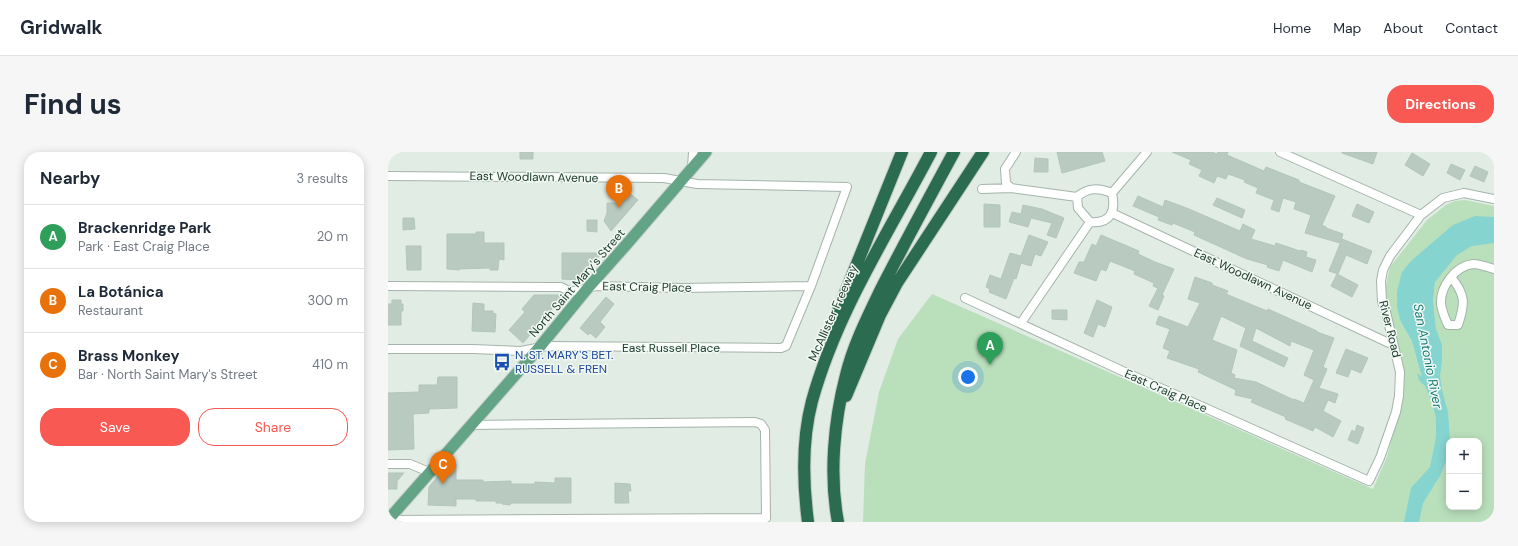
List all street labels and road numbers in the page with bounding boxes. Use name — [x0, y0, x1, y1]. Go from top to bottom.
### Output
street label: East Woodlawn Avenue — [469, 168, 599, 186]
street label: North Saint Mary's Street — [525, 225, 629, 341]
street label: East Woodlawn Avenue — [1191, 245, 1315, 314]
street label: McAllister Freeway — [805, 262, 862, 364]
street label: East Craig Place — [602, 278, 692, 296]
street label: River Road — [1375, 299, 1405, 359]
street label: East Russell Place — [622, 340, 720, 356]
street label: East Craig Place — [1122, 366, 1210, 417]

